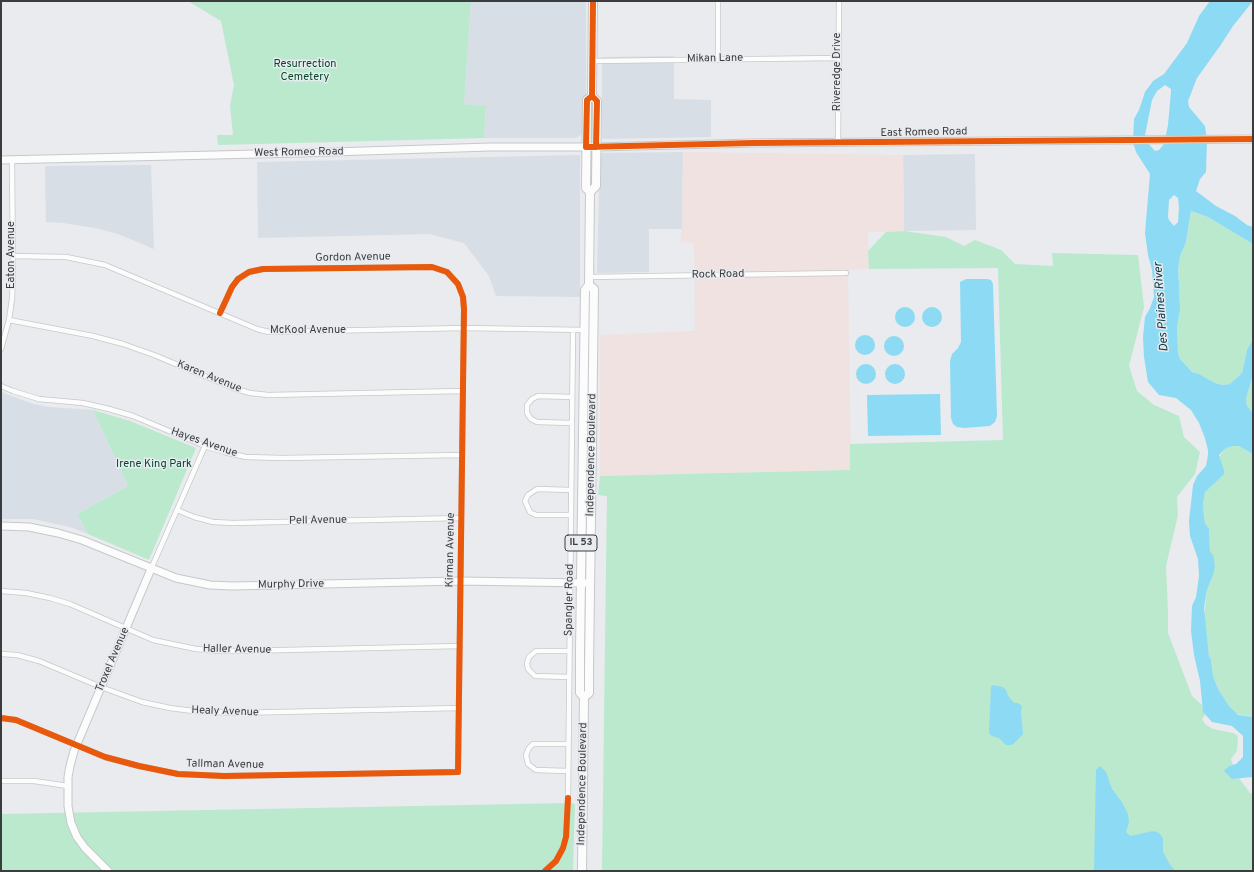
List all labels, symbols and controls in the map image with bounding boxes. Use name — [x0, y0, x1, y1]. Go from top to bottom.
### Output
street label: Riveredge Drive — [831, 33, 845, 111]
street label: Mikan Lane — [687, 52, 743, 66]
park label: Resurrection Cemetery — [274, 58, 336, 84]
street label: East Romeo Road — [880, 126, 968, 140]
street label: West Romeo Road — [254, 146, 344, 160]
street label: Eaton Avenue — [5, 221, 19, 289]
street label: Gordon Avenue — [315, 251, 391, 265]
water label: Des Plaines River — [1152, 262, 1172, 352]
street label: Rock Road — [692, 268, 744, 282]
street label: McKool Avenue — [270, 324, 346, 338]
street label: Karen Avenue — [175, 358, 243, 396]
street label: Independence Boulevard — [584, 393, 600, 517]
street label: Hayes Avenue — [169, 425, 239, 461]
park label: Irene King Park — [116, 458, 192, 472]
street label: Kirman Avenue — [444, 512, 458, 588]
street label: Pell Avenue — [289, 514, 347, 528]
road number: IL 53 — [565, 535, 597, 551]
street label: Spangler Road — [563, 564, 577, 636]
street label: Murphy Drive — [258, 578, 324, 592]
street label: Troxel Avenue — [93, 626, 133, 694]
street label: Haller Avenue — [203, 643, 271, 657]
street label: Healy Avenue — [191, 704, 259, 720]
street label: Independence Boulevard — [575, 722, 591, 846]
street label: Tallman Avenue — [186, 758, 264, 772]

